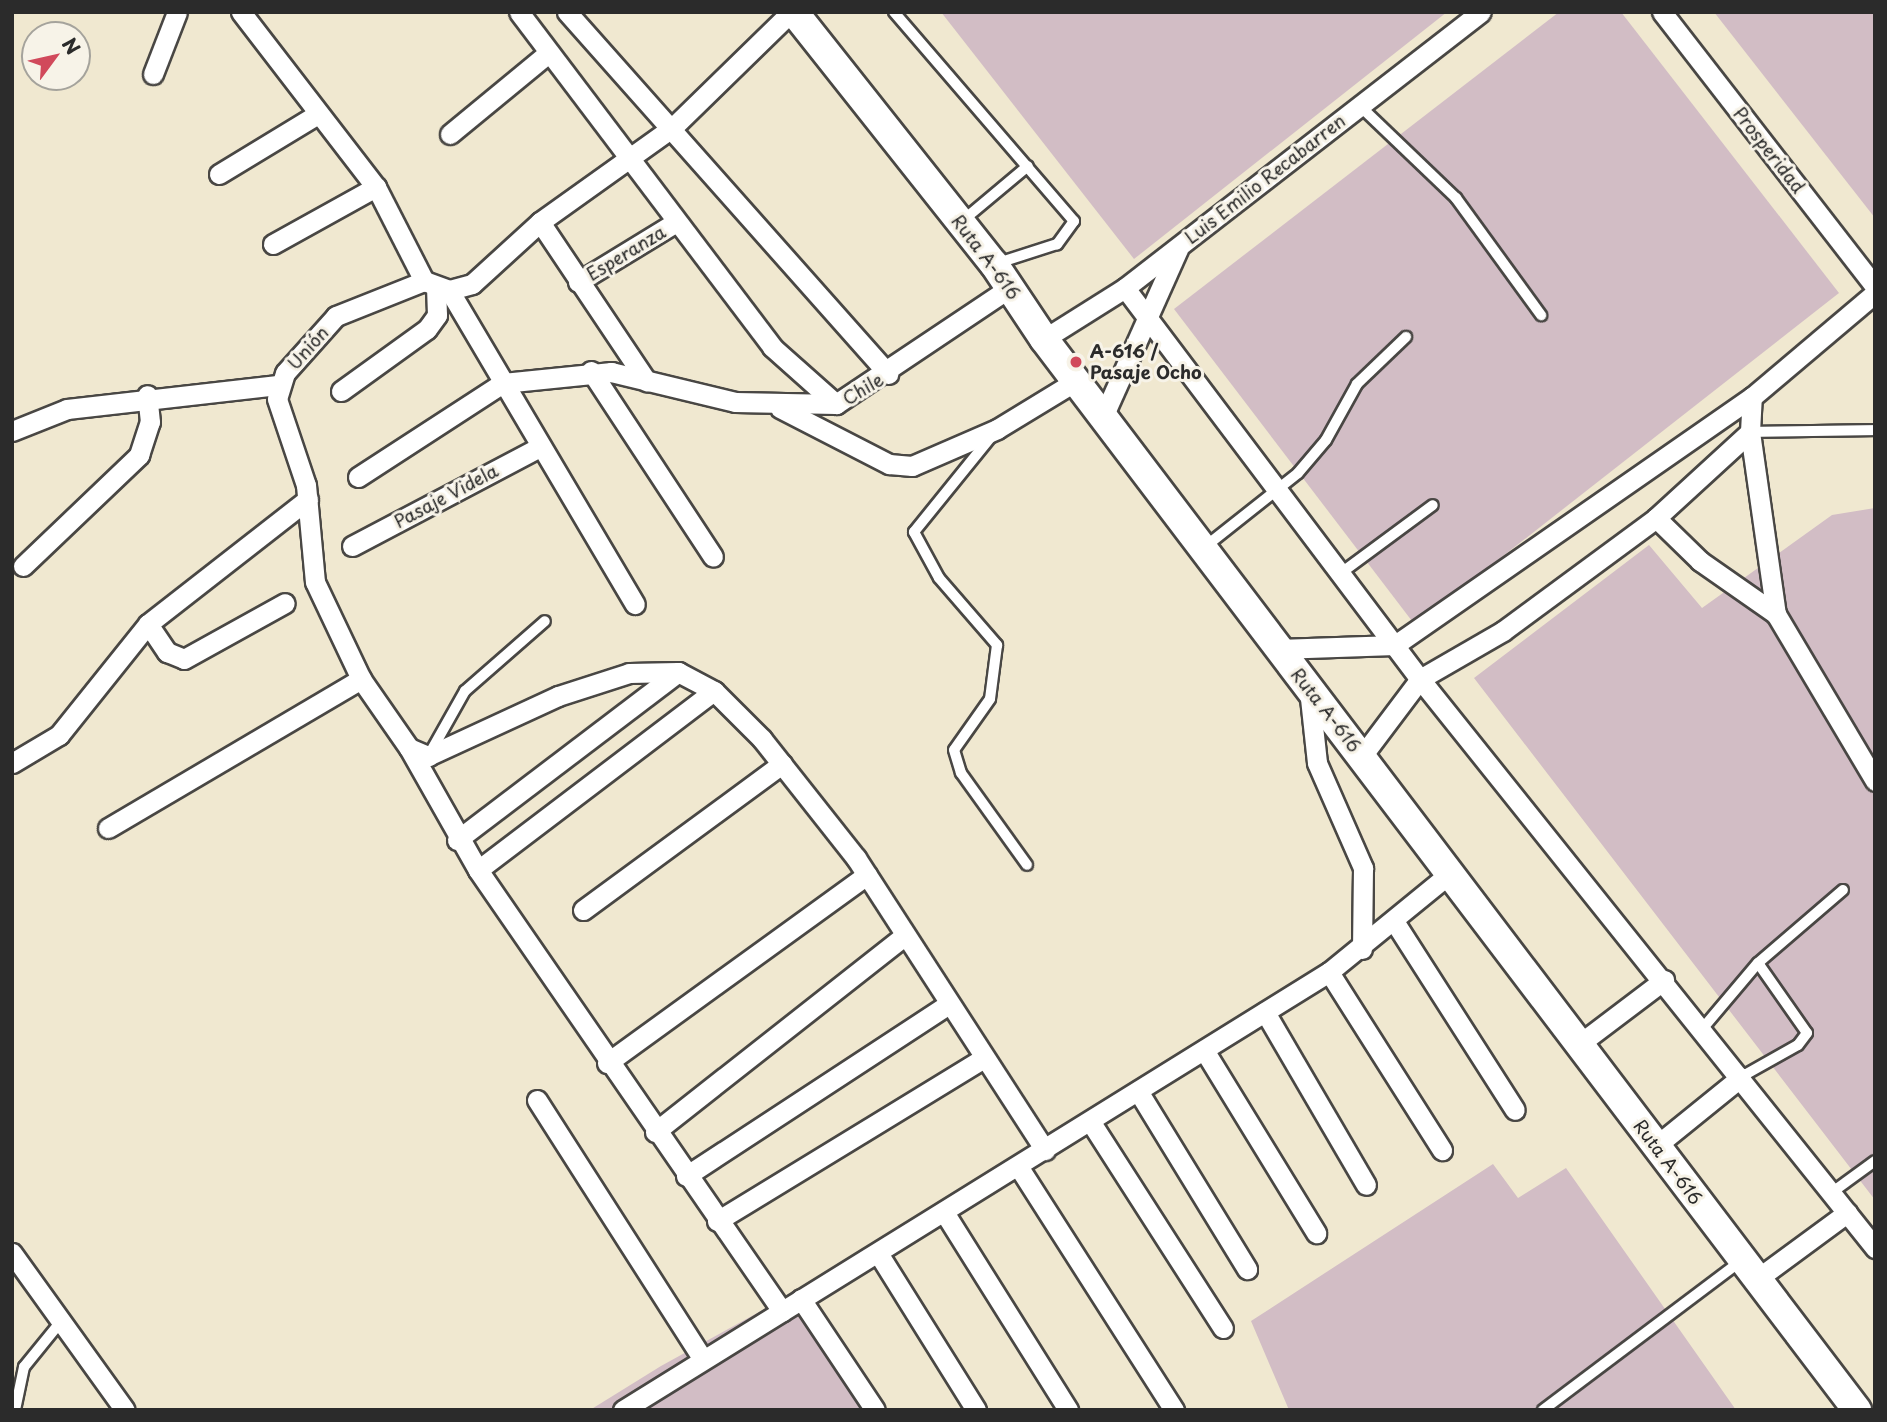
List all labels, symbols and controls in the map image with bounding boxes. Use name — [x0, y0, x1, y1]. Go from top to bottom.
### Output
north arrow — [21, 21, 91, 91]
text: N — [56, 32, 88, 60]
street label: Prosperidad — [1729, 103, 1809, 197]
street label: Luis Emilio Recabarren — [1181, 110, 1349, 248]
street label: Ruta A-616 — [947, 210, 1025, 304]
street label: Esperanza — [583, 221, 669, 285]
street label: Unión — [283, 322, 333, 374]
place label: A-616 / Pasaje Ocho — [1090, 341, 1201, 384]
marker: A-616 / Pasaje Ocho — [1068, 354, 1084, 370]
street label: Chile — [839, 368, 887, 410]
street label: Pasaje Videla — [391, 460, 501, 532]
street label: Ruta A-616 — [1286, 664, 1366, 756]
street label: Ruta A-616 — [1629, 1115, 1707, 1209]

